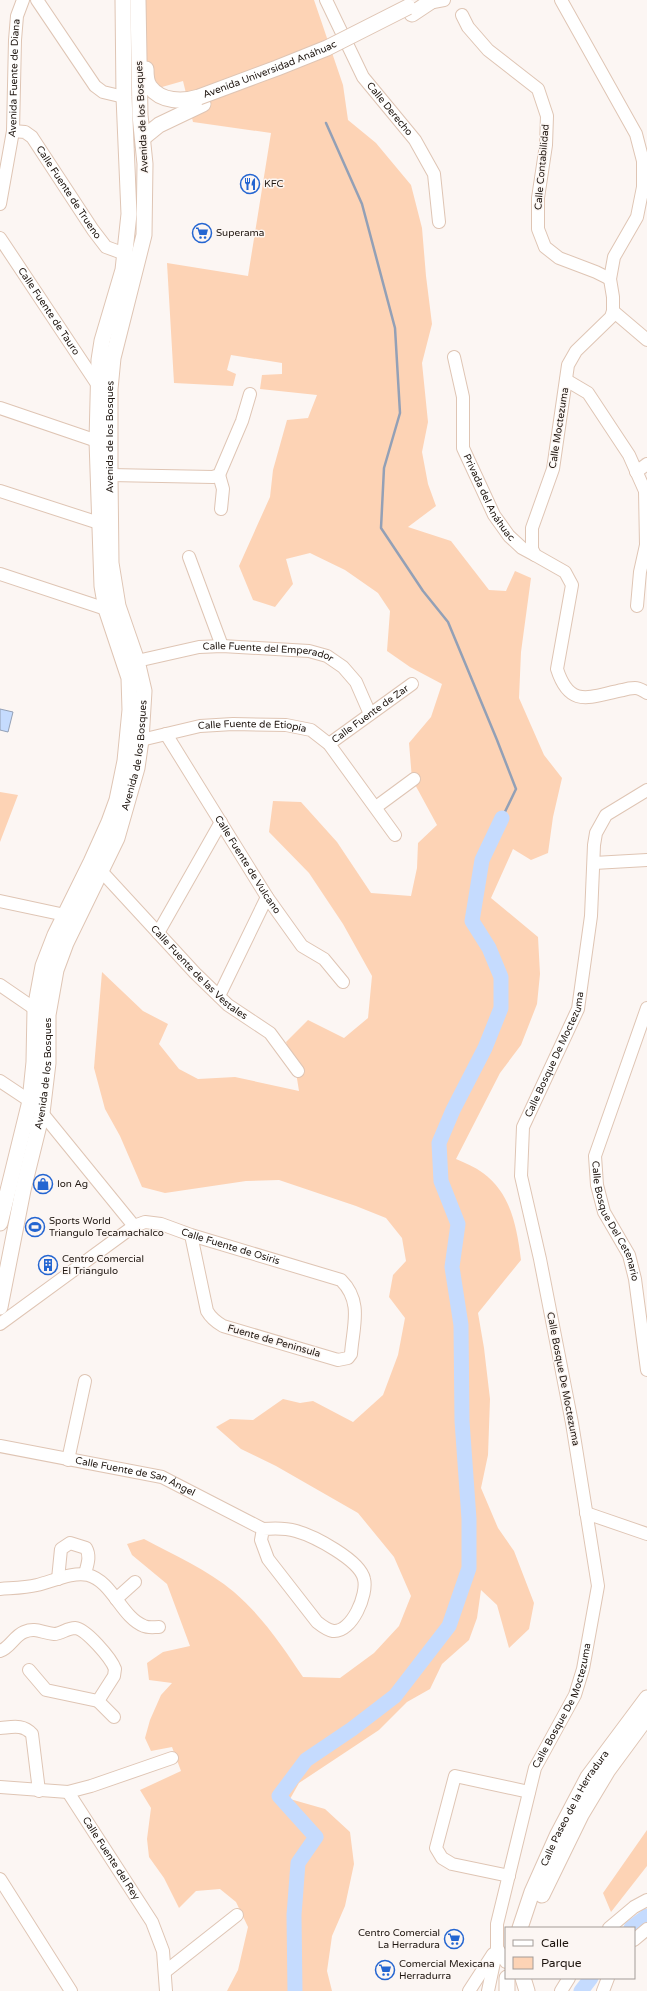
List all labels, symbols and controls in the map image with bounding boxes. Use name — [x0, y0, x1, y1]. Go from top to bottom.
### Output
street label: Avenida Fuente de Diana — [6, 18, 23, 138]
street label: Avenida Universidad Anáhuac — [201, 38, 339, 101]
street label: Avenida de los Bosques — [133, 60, 151, 173]
street label: Calle Derecho — [364, 80, 415, 138]
street label: Calle Contabilidad — [532, 124, 552, 210]
street label: Calle Fuente de Trueno — [33, 144, 104, 241]
restaurant icon: KFC — [239, 173, 261, 195]
place label: KFC — [264, 178, 284, 190]
supermarket icon: Superama — [191, 222, 213, 244]
place label: Superama — [216, 227, 264, 239]
street label: Calle Fuente de Tauro — [15, 265, 82, 357]
street label: Avenida de los Bosques — [104, 380, 117, 493]
street label: Calle Moctezuma — [547, 387, 571, 469]
street label: Privada del Anáhuac — [461, 452, 517, 544]
street label: Calle Fuente del Emperador — [202, 640, 336, 665]
street label: Calle Fuente de Zar — [330, 682, 411, 746]
street label: Avenida de los Bosques — [119, 700, 149, 812]
street label: Calle Fuente de Etiopía — [197, 718, 308, 735]
street label: Calle Fuente de Vulcano — [212, 813, 283, 916]
street label: Calle Fuente de las Vestales — [148, 923, 250, 1022]
street label: Calle Bosque De Moctezuma — [522, 991, 586, 1119]
street label: Avenida de los Bosques — [32, 1017, 54, 1131]
street label: Calle Bosque Del Cetenario — [589, 1160, 641, 1282]
shop icon: Ion Ag — [32, 1173, 54, 1195]
place label: Ion Ag — [57, 1178, 88, 1190]
place label: Sports World Triangulo Tecamachalco — [49, 1215, 164, 1239]
sports icon: Sports World Triangulo Tecamachalco — [24, 1216, 46, 1238]
street label: Calle Fuente de Osiris — [180, 1226, 281, 1267]
place label: Centro Comercial El Triangulo — [62, 1253, 144, 1277]
building icon: Centro Comercial El Triangulo — [37, 1254, 59, 1276]
street label: Calle Bosque De Moctezuma — [544, 1311, 582, 1447]
street label: Fuente de Peninsula — [226, 1322, 322, 1360]
street label: Calle Fuente de San Ángel — [74, 1455, 197, 1499]
street label: Calle Bosque De Moctezuma — [530, 1642, 594, 1771]
street label: Calle Paseo de la Herradura — [538, 1748, 612, 1868]
street label: Calle Fuente del Rey — [80, 1815, 142, 1903]
place label: Centro Comercial La Herradura — [358, 1927, 440, 1951]
legend — [505, 1927, 635, 1979]
supermarket icon: Centro Comercial La Herradura — [443, 1928, 465, 1950]
text: Calle — [541, 1936, 569, 1950]
text: Parque — [541, 1956, 582, 1970]
place label: Comercial Mexicana Herradurra — [399, 1958, 495, 1982]
supermarket icon: Comercial Mexicana Herradurra — [374, 1959, 396, 1981]

